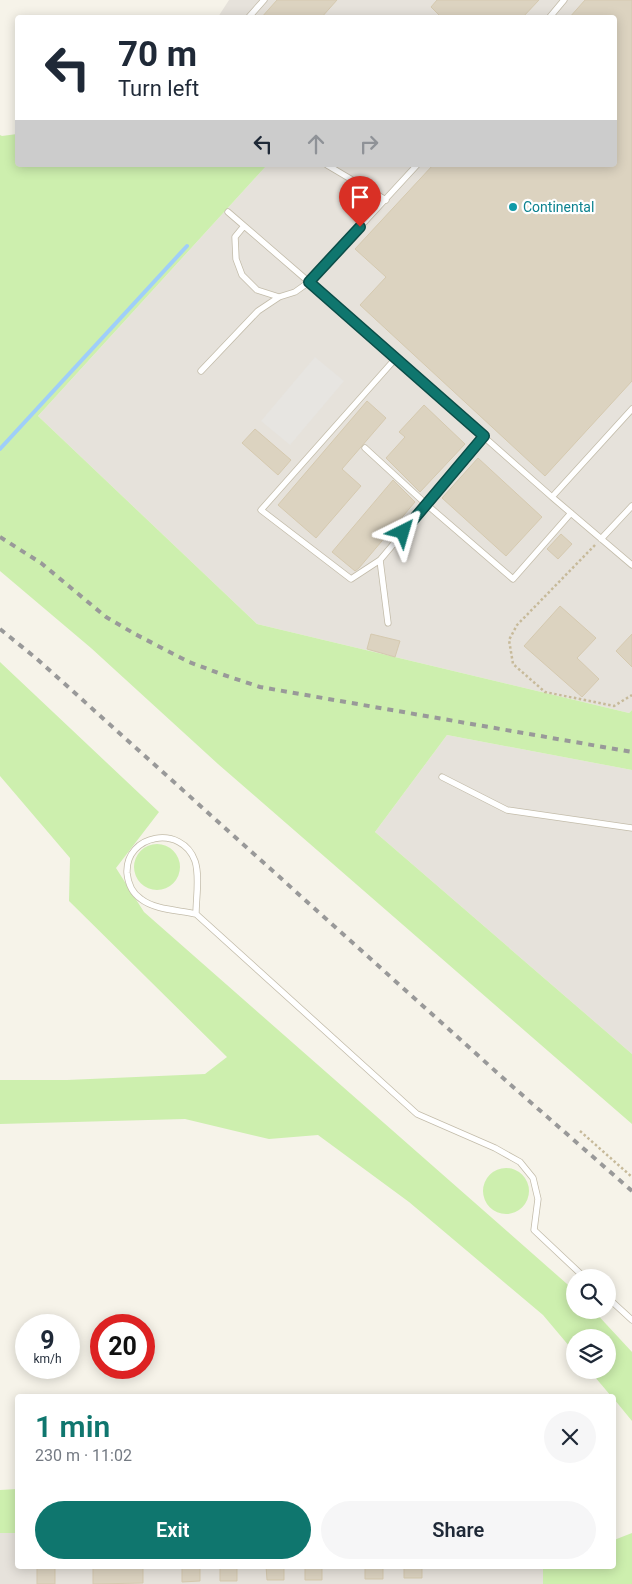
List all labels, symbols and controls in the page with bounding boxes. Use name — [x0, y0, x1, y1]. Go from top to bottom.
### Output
text: 70 m — [118, 34, 197, 75]
icon: left — [35, 35, 100, 100]
text: Turn left — [118, 76, 199, 101]
icon: left — [249, 130, 277, 158]
icon: ahead — [302, 130, 330, 158]
icon: right — [355, 130, 383, 158]
pin — [339, 176, 381, 227]
icon: arrive — [346, 183, 374, 211]
place label: Continental — [523, 199, 594, 215]
marker: Continental — [507, 201, 519, 213]
position arrow — [376, 505, 428, 557]
map controls — [566, 1269, 616, 1379]
button: search — [566, 1269, 616, 1319]
speed limit sign: 20 — [90, 1314, 155, 1379]
text: 9 — [40, 1326, 55, 1355]
button: layers — [566, 1329, 616, 1379]
text: km/h — [33, 1352, 62, 1366]
text: 1 min — [35, 1409, 110, 1444]
button: close — [544, 1411, 596, 1463]
text: 230 m · 11:02 — [35, 1446, 132, 1465]
button: Exit — [35, 1501, 311, 1559]
button: Share — [321, 1501, 596, 1559]

